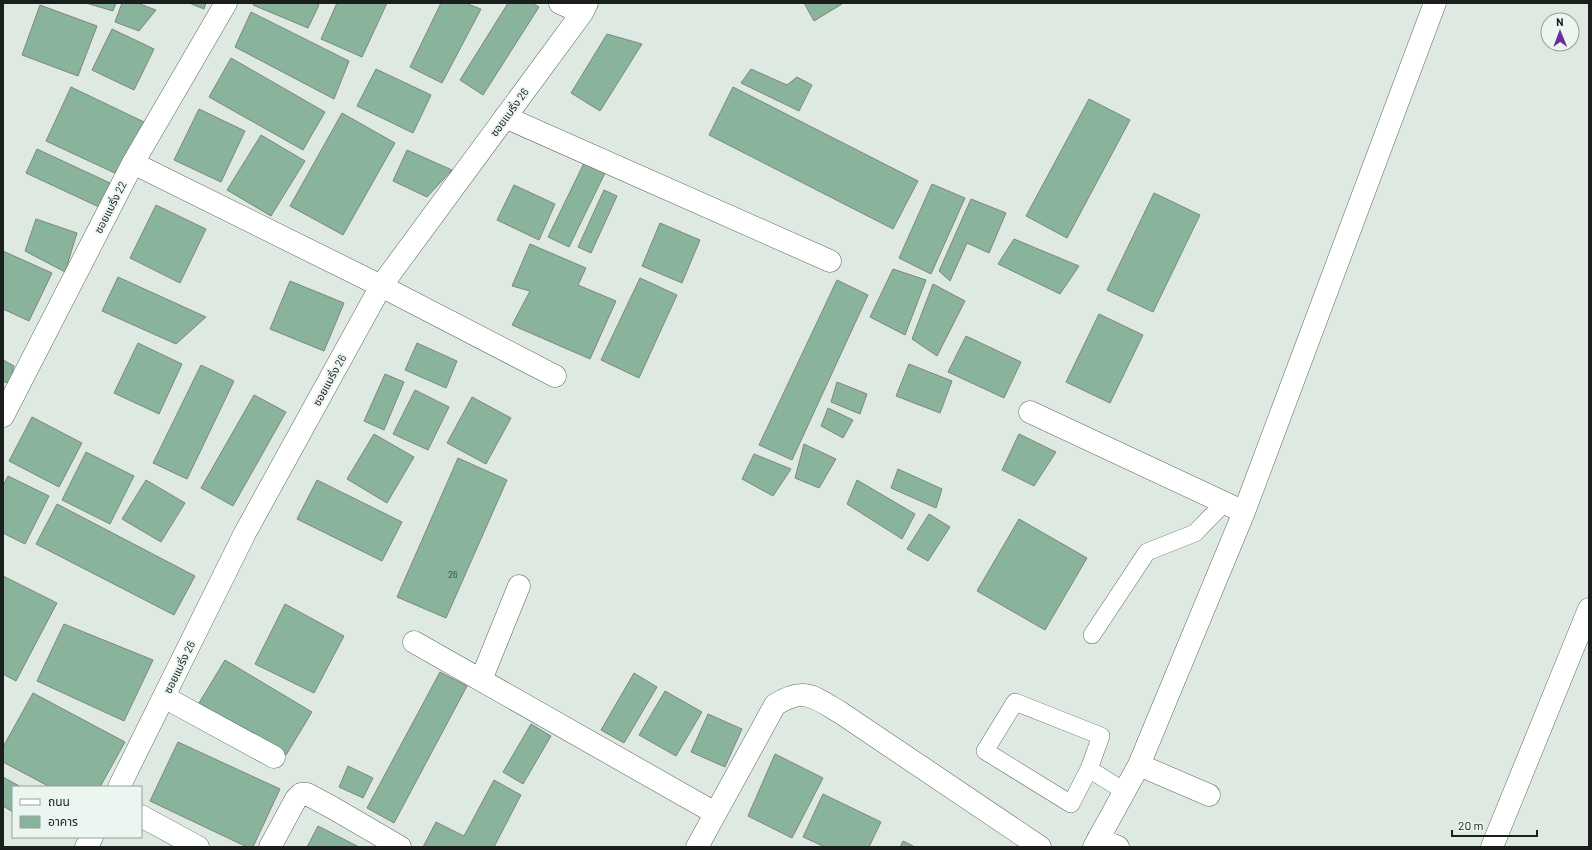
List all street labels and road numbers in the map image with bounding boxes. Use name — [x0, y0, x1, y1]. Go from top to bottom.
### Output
street label: ซอยแบริ่ง 26 — [487, 85, 531, 139]
street label: ซอยแบริ่ง 22 — [91, 178, 129, 235]
street label: ซอยแบริ่ง 26 — [309, 352, 349, 408]
street label: ซอยแบริ่ง 26 — [160, 638, 197, 695]

